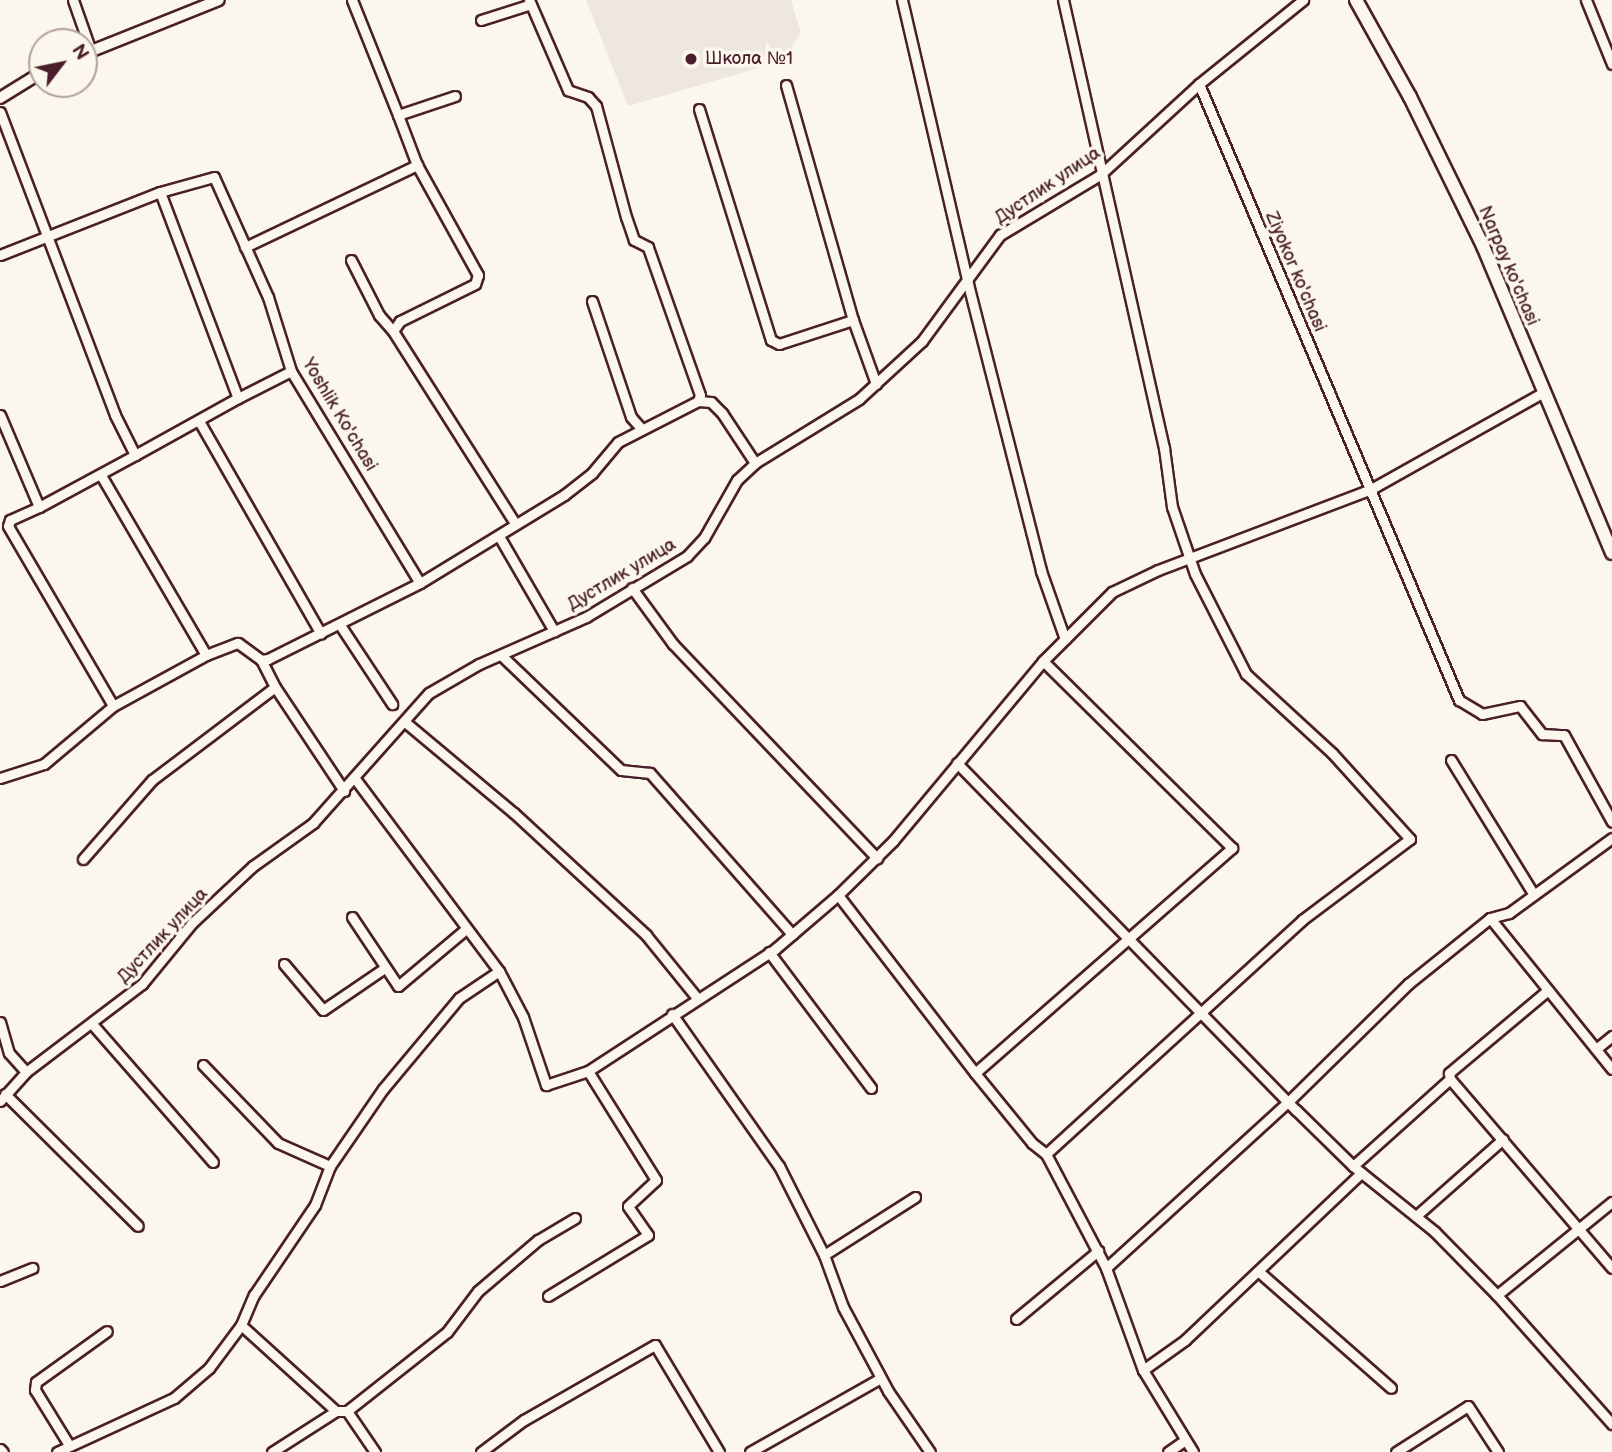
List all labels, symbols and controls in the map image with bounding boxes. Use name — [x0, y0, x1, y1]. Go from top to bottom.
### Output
north arrow — [28, 28, 98, 98]
text: N — [66, 41, 93, 65]
place label: Школа №1 — [705, 48, 793, 70]
marker: Школа №1 — [683, 51, 699, 67]
street label: Дустлик улица — [991, 143, 1105, 229]
street label: Narpay ko'chasi — [1473, 202, 1543, 330]
street label: Ziyokor ko'chasi — [1260, 209, 1330, 335]
street label: Yoshlik Ko'chasi — [297, 355, 381, 475]
street label: Дустлик улица — [564, 534, 680, 616]
street label: Дустлик улица — [113, 884, 213, 988]

